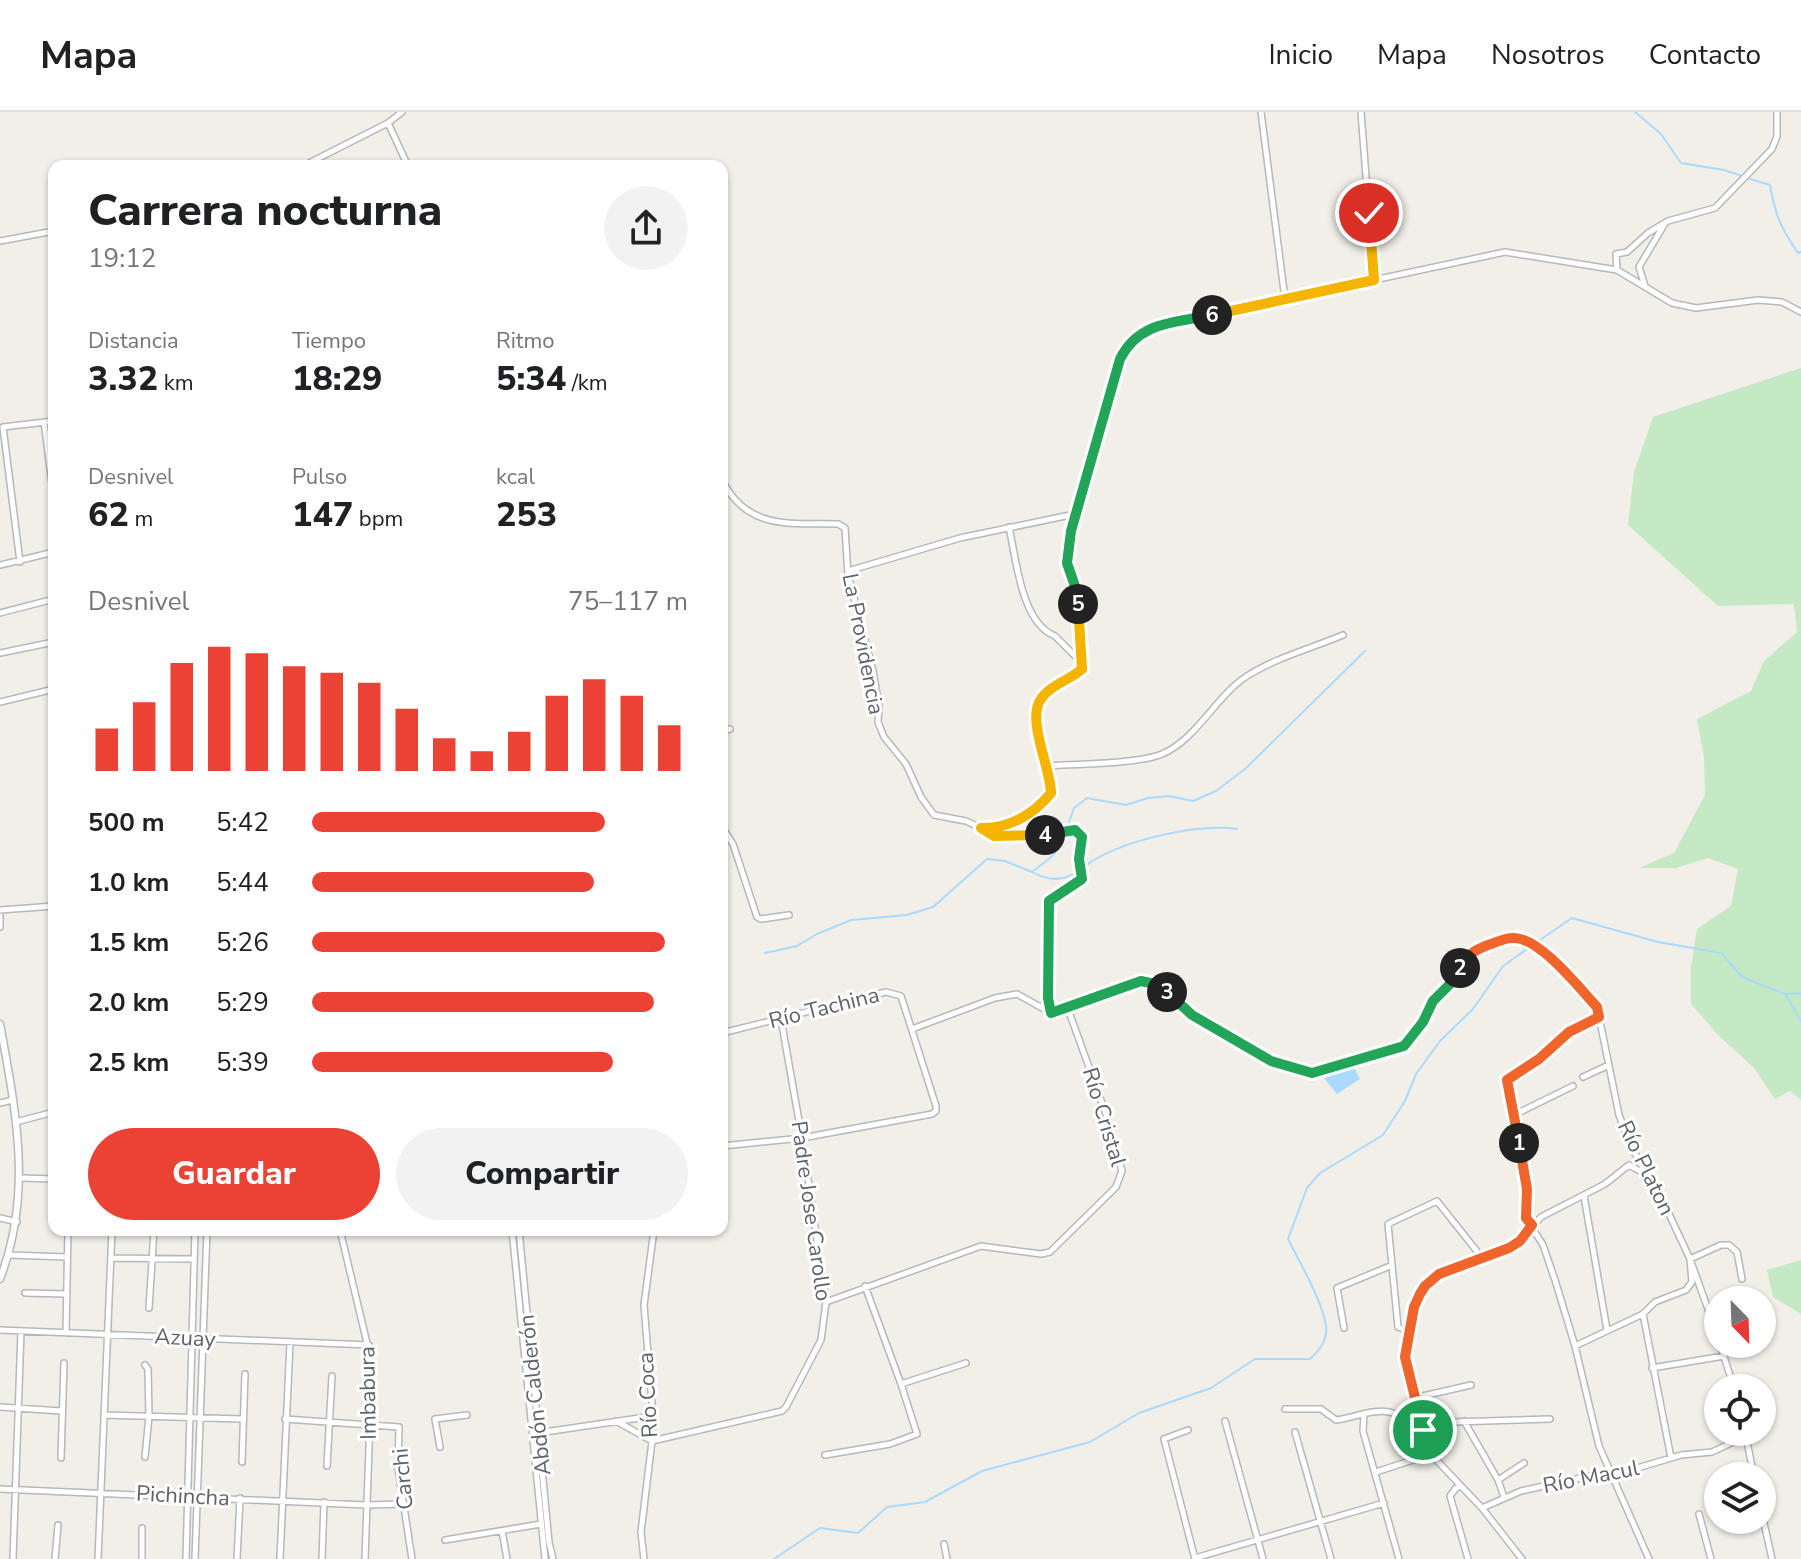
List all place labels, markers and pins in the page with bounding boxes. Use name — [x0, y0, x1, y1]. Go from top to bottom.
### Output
pin — [1335, 179, 1403, 247]
pin: 6 — [1192, 295, 1232, 335]
pin: 5 — [1058, 584, 1098, 624]
pin: 4 — [1025, 815, 1065, 855]
pin: 2 — [1440, 948, 1480, 988]
pin: 3 — [1147, 972, 1187, 1012]
pin: 1 — [1499, 1123, 1539, 1163]
pin — [1389, 1396, 1457, 1464]

